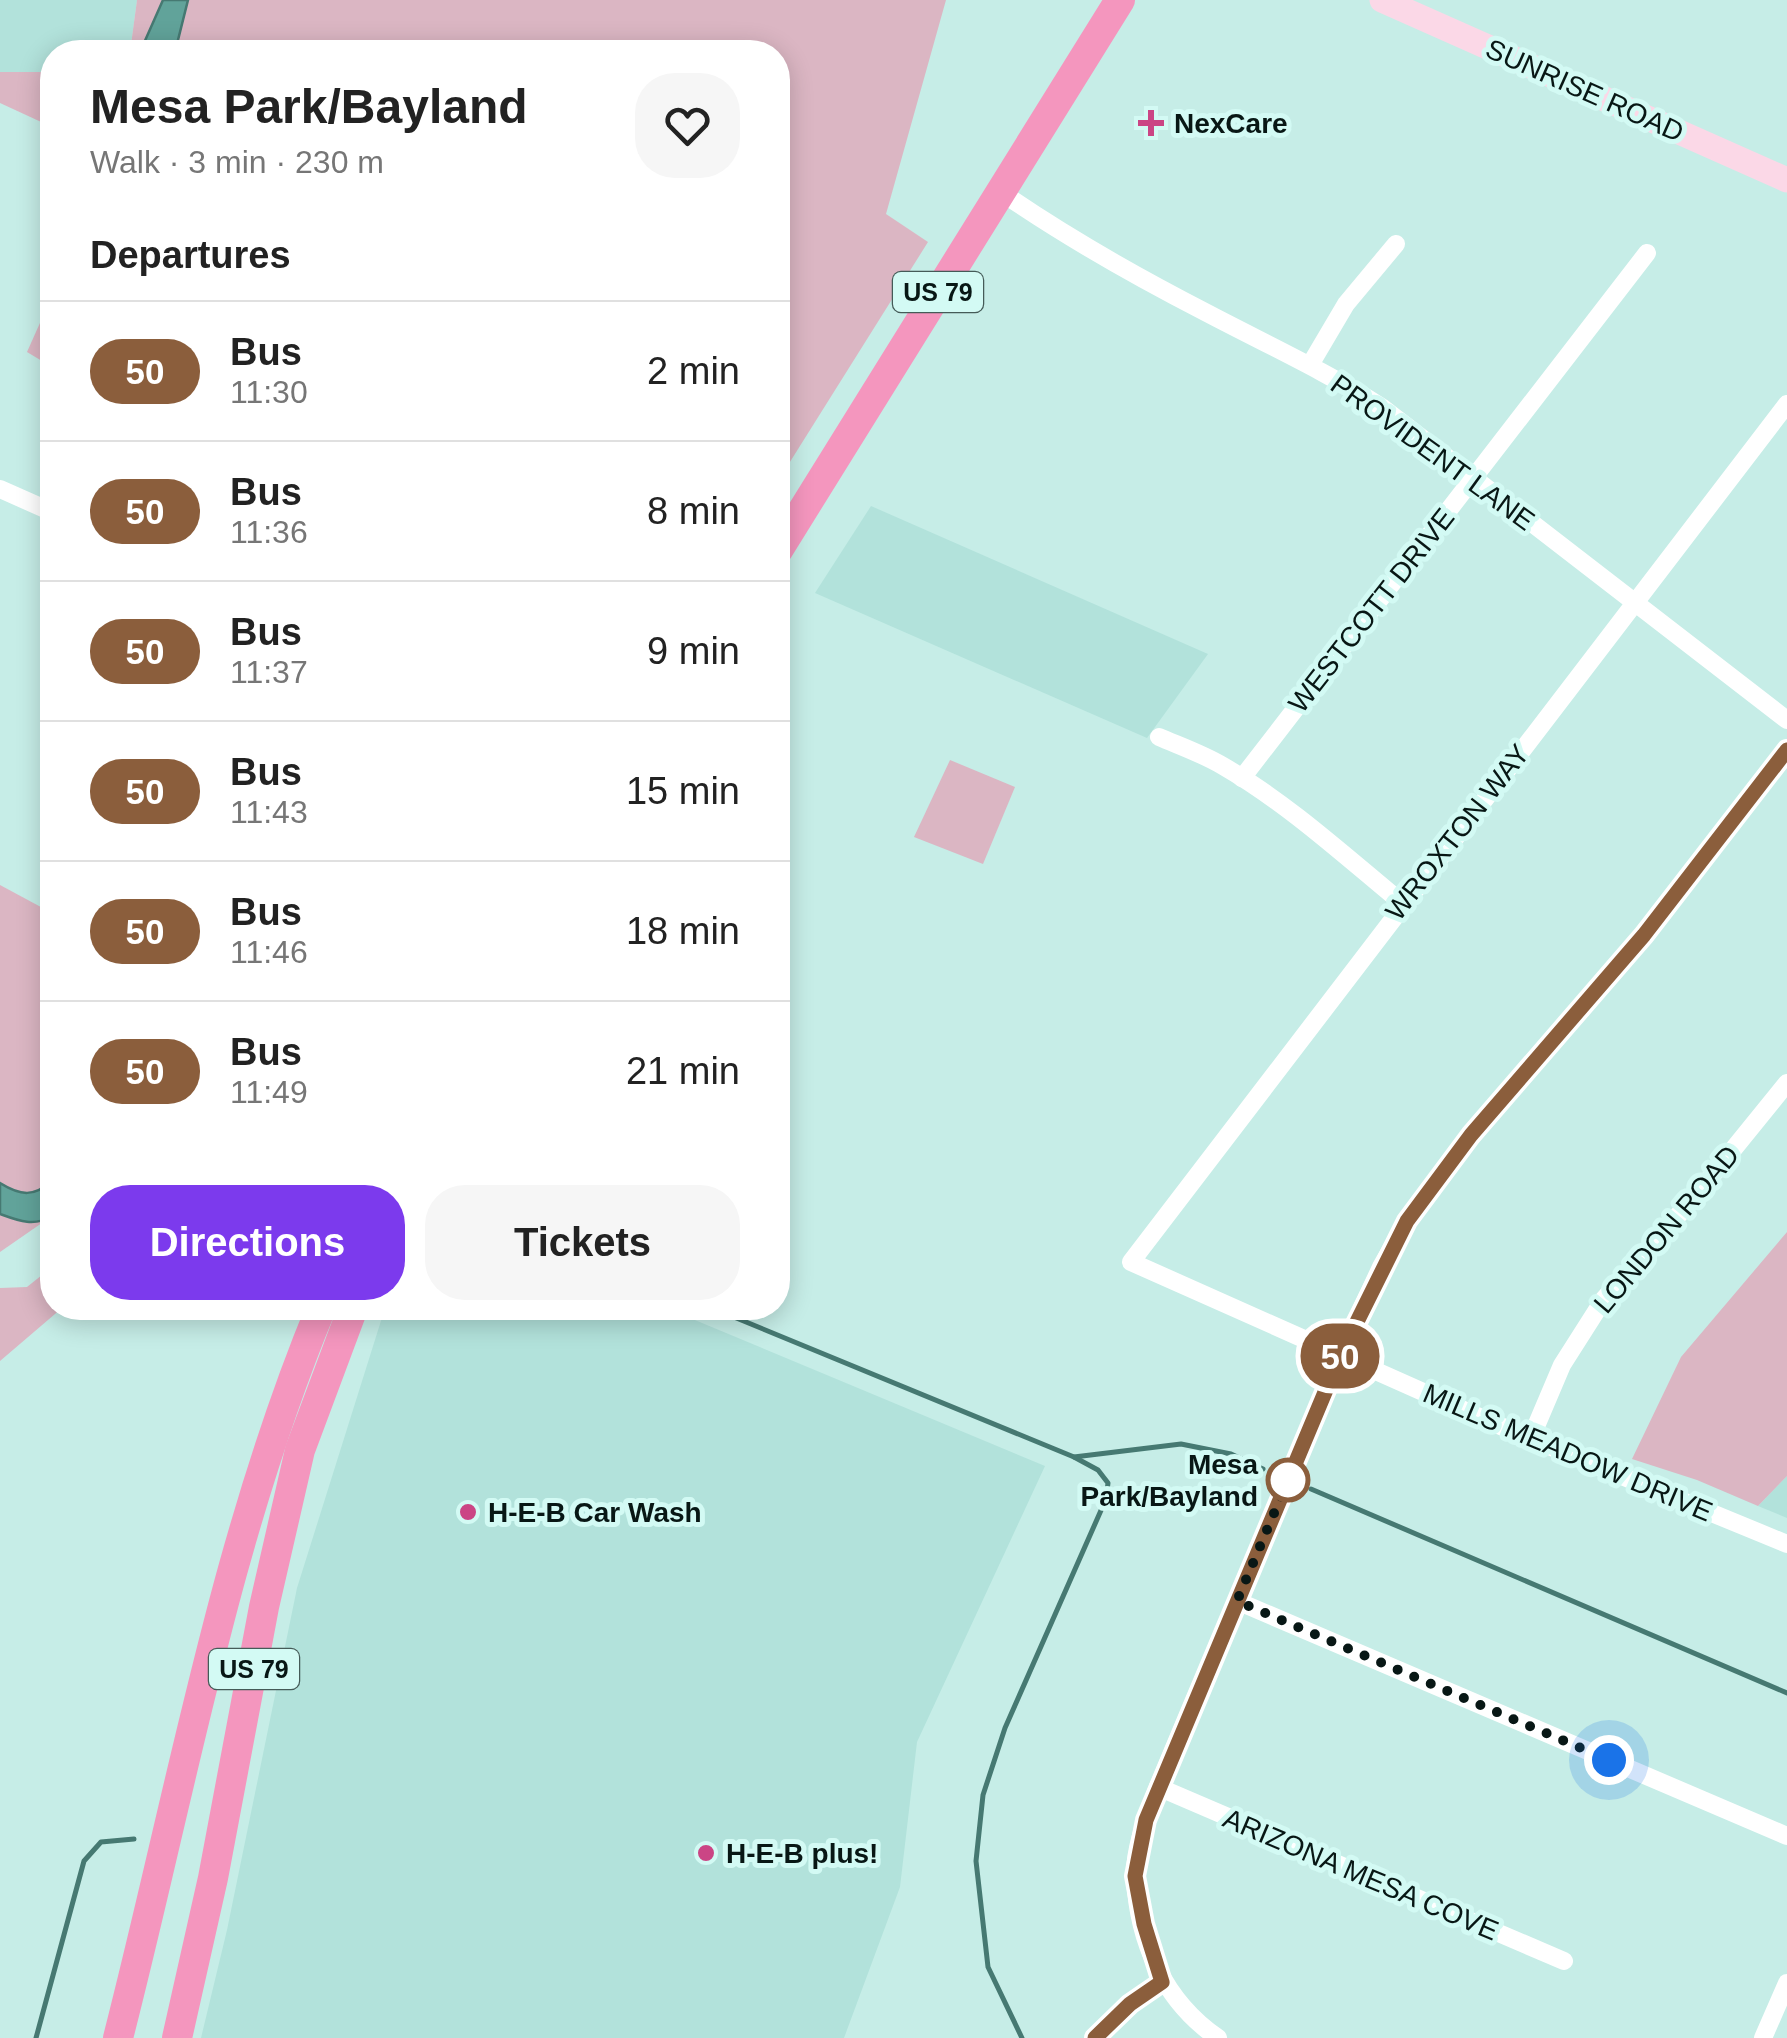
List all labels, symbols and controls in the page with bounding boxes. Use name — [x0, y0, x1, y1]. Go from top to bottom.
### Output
street label: SUNRISE ROAD — [1481, 33, 1688, 148]
button: heart — [635, 73, 740, 178]
text: Mesa Park/Bayland — [90, 80, 528, 133]
place label: NexCare — [1174, 108, 1288, 139]
marker: NexCare — [1138, 110, 1164, 136]
text: Walk · 3 min · 230 m — [90, 144, 384, 180]
text: Departures — [90, 234, 291, 276]
road number: US 79 — [893, 272, 983, 312]
text: Bus — [230, 331, 302, 373]
text: 2 min — [647, 350, 740, 392]
text: 50 — [126, 352, 164, 391]
street label: PROVIDENT LANE — [1325, 368, 1540, 537]
text: 11:30 — [230, 374, 308, 410]
text: Bus — [230, 471, 302, 513]
text: 8 min — [647, 490, 740, 532]
text: 50 — [126, 492, 164, 531]
street label: WESTCOTT DRIVE — [1282, 502, 1461, 718]
text: 11:36 — [230, 514, 308, 550]
text: Bus — [230, 611, 302, 653]
text: 9 min — [647, 630, 740, 672]
text: 50 — [126, 632, 164, 671]
text: 11:37 — [230, 654, 308, 690]
street label: WROXTON WAY — [1379, 738, 1536, 926]
text: Bus — [230, 751, 302, 793]
text: 15 min — [626, 770, 740, 812]
text: 50 — [126, 772, 164, 811]
text: 11:43 — [230, 794, 308, 830]
text: Bus — [230, 891, 302, 933]
text: 18 min — [626, 910, 740, 952]
text: 50 — [126, 912, 164, 951]
text: 11:46 — [230, 934, 308, 970]
text: Bus — [230, 1031, 302, 1073]
text: 21 min — [626, 1050, 740, 1092]
text: 50 — [126, 1052, 164, 1091]
text: 11:49 — [230, 1074, 308, 1110]
street label: LONDON ROAD — [1588, 1140, 1745, 1319]
button: Directions — [90, 1185, 405, 1300]
button: Tickets — [425, 1185, 740, 1300]
line badge: 50 — [1295, 1324, 1385, 1388]
text: 50 — [1321, 1337, 1359, 1376]
street label: MILLS MEADOW DRIVE — [1419, 1377, 1717, 1528]
place label: Mesa Park/Bayland — [1081, 1449, 1258, 1512]
marker: Mesa Park/Bayland — [1267, 1459, 1309, 1501]
place label: H-E-B Car Wash — [488, 1497, 702, 1528]
marker: H-E-B Car Wash — [457, 1501, 479, 1523]
road number: US 79 — [209, 1649, 299, 1689]
your location — [1584, 1735, 1634, 1785]
street label: ARIZONA MESA COVE — [1219, 1802, 1503, 1946]
place label: H-E-B plus! — [726, 1838, 878, 1869]
marker: H-E-B plus! — [695, 1842, 717, 1864]

